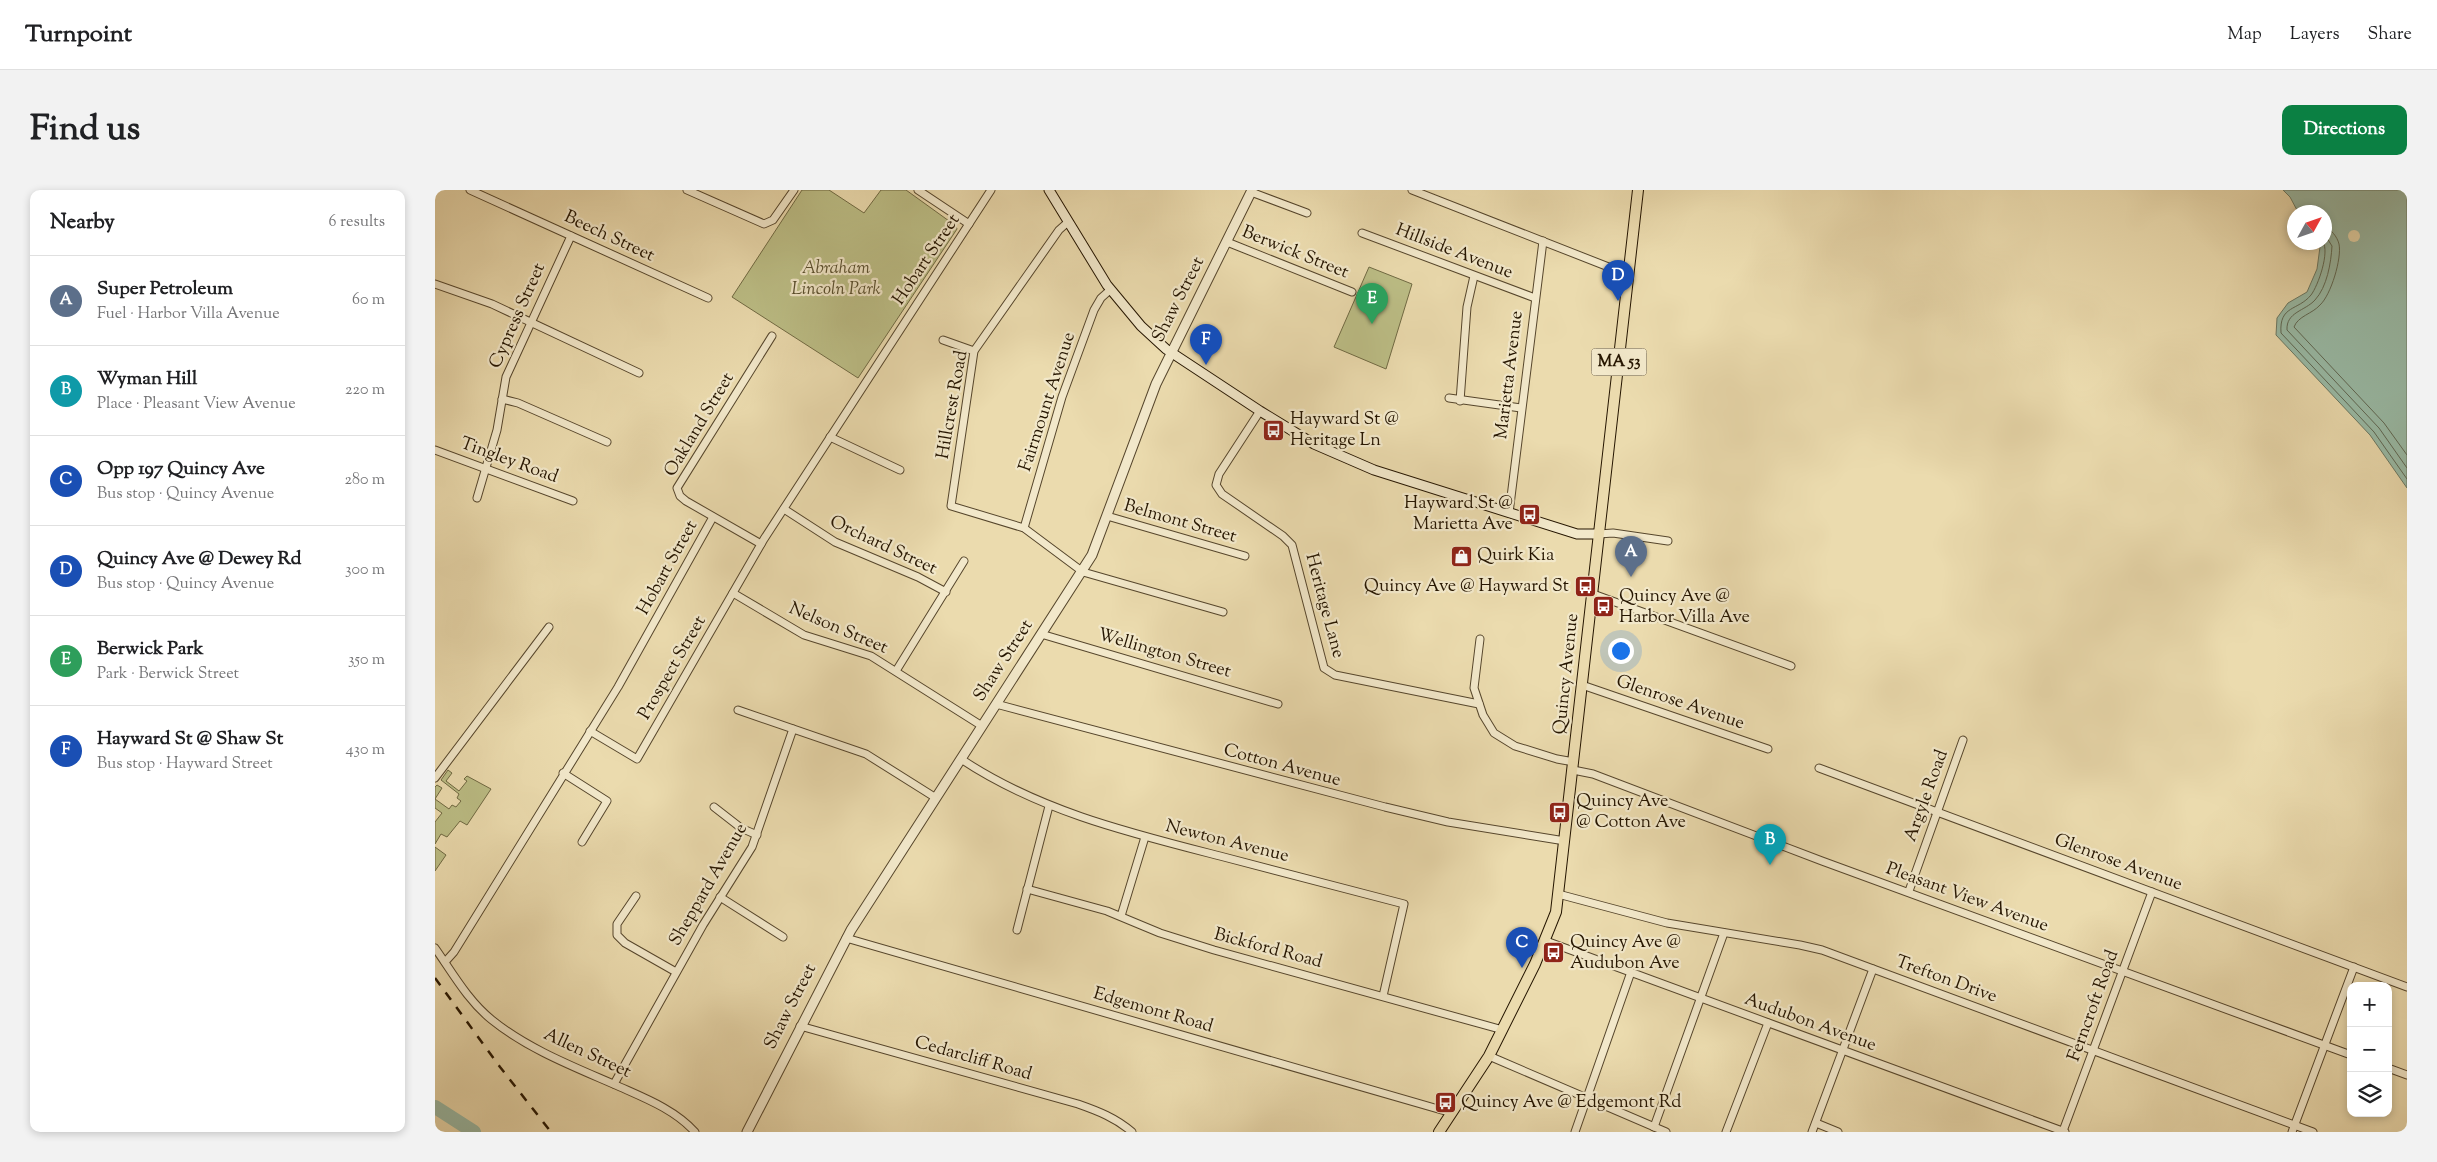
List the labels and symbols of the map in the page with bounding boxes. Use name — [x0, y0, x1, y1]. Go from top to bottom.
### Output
street label: Beech Street — [560, 205, 658, 269]
north arrow — [2287, 205, 2332, 250]
street label: Hobart Street — [887, 209, 967, 311]
street label: Hillside Avenue — [1392, 218, 1516, 286]
street label: Berwick Street — [1238, 220, 1352, 286]
street label: Shaw Street — [1146, 253, 1212, 347]
park label: Abraham Lincoln Park — [791, 256, 881, 303]
street label: Cypress Street — [483, 259, 553, 373]
pin: D — [1602, 260, 1634, 301]
pin: E — [1356, 283, 1388, 324]
street label: Marietta Avenue — [1489, 309, 1531, 441]
pin: F — [1190, 324, 1222, 365]
street label: Fairmount Avenue — [1013, 329, 1083, 475]
road number: MA 53 — [1591, 348, 1647, 376]
street label: Hillcrest Road — [931, 349, 975, 461]
street label: Oakland Street — [659, 368, 741, 482]
place label: Hayward St @ Heritage Ln — [1290, 407, 1399, 454]
bus stop icon: Hayward St @ Heritage Ln — [1262, 418, 1286, 442]
street label: Tingley Road — [456, 431, 562, 491]
place label: Hayward St @ Marietta Ave — [1404, 491, 1513, 538]
street label: Belmont Street — [1121, 493, 1239, 551]
bus stop icon: Hayward St @ Marietta Ave — [1517, 502, 1541, 526]
street label: Orchard Street — [825, 510, 941, 582]
street label: Hobart Street — [631, 516, 705, 620]
pin: A — [1615, 536, 1647, 577]
place label: Quirk Kia — [1477, 543, 1554, 569]
shop icon: Quirk Kia — [1449, 544, 1473, 568]
street label: Heritage Lane — [1298, 551, 1350, 661]
place label: Quincy Ave @ Hayward St — [1364, 574, 1569, 600]
bus stop icon: Quincy Ave @ Hayward St — [1573, 575, 1597, 599]
place label: Quincy Ave @ Harbor Villa Ave — [1619, 584, 1750, 631]
bus stop icon: Quincy Ave @ Harbor Villa Ave — [1591, 595, 1615, 619]
street label: Nelson Street — [784, 596, 892, 662]
street label: Prospect Street — [633, 611, 713, 725]
street label: Quincy Avenue — [1548, 612, 1586, 736]
street label: Shaw Street — [968, 615, 1040, 707]
street label: Wellington Street — [1094, 622, 1234, 686]
your location — [1608, 638, 1634, 664]
street label: Glenrose Avenue — [1612, 669, 1748, 737]
street label: Cotton Avenue — [1220, 738, 1344, 794]
street label: Argyle Road — [1898, 746, 1956, 846]
place label: Quincy Ave @ Cotton Ave — [1576, 789, 1686, 836]
bus stop icon: Quincy Ave @ Cotton Ave — [1548, 800, 1572, 824]
street label: Newton Avenue — [1163, 814, 1291, 870]
street label: Sheppard Avenue — [663, 819, 755, 951]
pin: B — [1754, 824, 1786, 865]
street label: Glenrose Avenue — [2050, 828, 2186, 898]
street label: Pleasant View Avenue — [1882, 856, 2052, 940]
street label: Bickford Road — [1211, 922, 1325, 976]
pin: C — [1506, 927, 1538, 968]
place label: Quincy Ave @ Audubon Ave — [1570, 930, 1681, 977]
bus stop icon: Quincy Ave @ Audubon Ave — [1542, 941, 1566, 965]
street label: Ferncroft Road — [2062, 947, 2126, 1065]
street label: Trefton Drive — [1892, 950, 2000, 1010]
street label: Shaw Street — [758, 960, 824, 1054]
street label: Edgemont Road — [1090, 981, 1216, 1041]
street label: Audubon Avenue — [1740, 987, 1880, 1059]
street label: Allen Street — [539, 1022, 635, 1086]
street label: Cedarcliff Road — [911, 1030, 1035, 1088]
place label: Quincy Ave @ Edgemont Rd — [1461, 1090, 1681, 1116]
bus stop icon: Quincy Ave @ Edgemont Rd — [1433, 1091, 1457, 1115]

